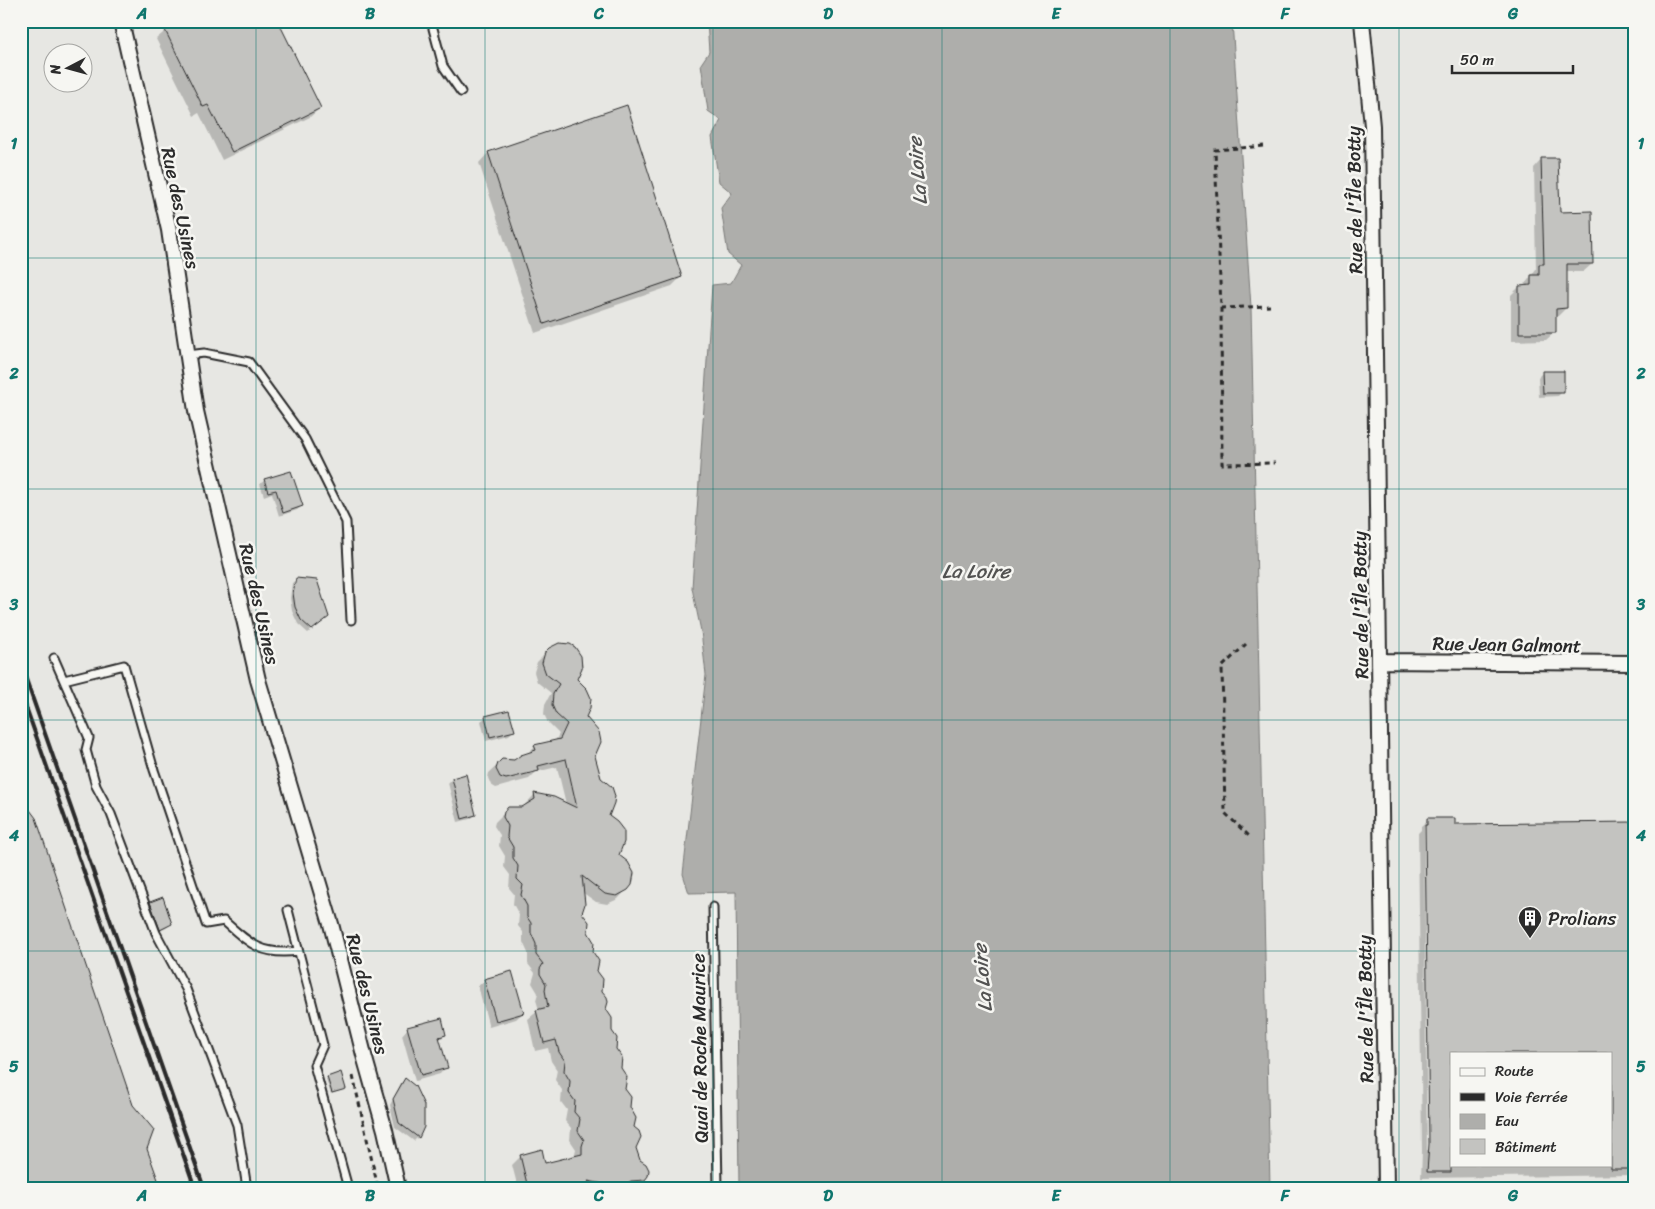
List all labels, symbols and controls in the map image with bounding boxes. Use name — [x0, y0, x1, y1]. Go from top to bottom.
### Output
text: A — [136, 0, 147, 28]
text: B — [365, 0, 376, 28]
text: C — [593, 0, 605, 28]
text: D — [823, 0, 833, 28]
text: E — [1052, 0, 1062, 28]
text: F — [1280, 0, 1291, 28]
text: G — [1507, 0, 1519, 28]
north arrow — [42, 42, 92, 92]
scale bar — [1452, 42, 1574, 74]
text: 50 m — [1460, 47, 1495, 73]
text: N — [43, 63, 69, 76]
street label: Rue de l'Île Botty — [1337, 126, 1372, 274]
text: 1 — [11, 129, 18, 158]
text: 1 — [1638, 129, 1645, 158]
water label: La Loire — [897, 134, 938, 206]
street label: Rue des Usines — [152, 144, 210, 272]
text: 2 — [8, 359, 19, 388]
text: 2 — [1635, 359, 1646, 388]
street label: Rue de l'Île Botty — [1343, 531, 1378, 679]
street label: Rue des Usines — [230, 540, 290, 668]
water label: La Loire — [942, 554, 1012, 589]
text: 3 — [9, 590, 19, 619]
text: 3 — [1636, 590, 1646, 619]
street label: Rue Jean Galmont — [1432, 627, 1582, 662]
text: 4 — [8, 821, 19, 850]
text: 4 — [1635, 821, 1646, 850]
place label: Prolians — [1548, 902, 1616, 935]
building icon: Prolians — [1517, 905, 1543, 939]
street label: Rue des Usines — [337, 930, 399, 1058]
street label: Rue de l'Île Botty — [1348, 935, 1383, 1083]
water label: La Loire — [962, 941, 1003, 1013]
street label: Quai de Roche Maurice — [681, 953, 718, 1143]
text: 5 — [9, 1052, 19, 1081]
legend — [1450, 1052, 1612, 1166]
text: 5 — [1636, 1052, 1646, 1081]
text: Route — [1495, 1058, 1534, 1084]
text: Voie ferrée — [1495, 1084, 1568, 1110]
text: Eau — [1495, 1108, 1519, 1134]
text: Bâtiment — [1495, 1134, 1557, 1160]
text: A — [136, 1181, 147, 1209]
text: B — [365, 1181, 376, 1209]
text: C — [593, 1181, 605, 1209]
text: D — [823, 1181, 833, 1209]
text: E — [1052, 1181, 1062, 1209]
text: F — [1280, 1181, 1291, 1209]
text: G — [1507, 1181, 1519, 1209]

